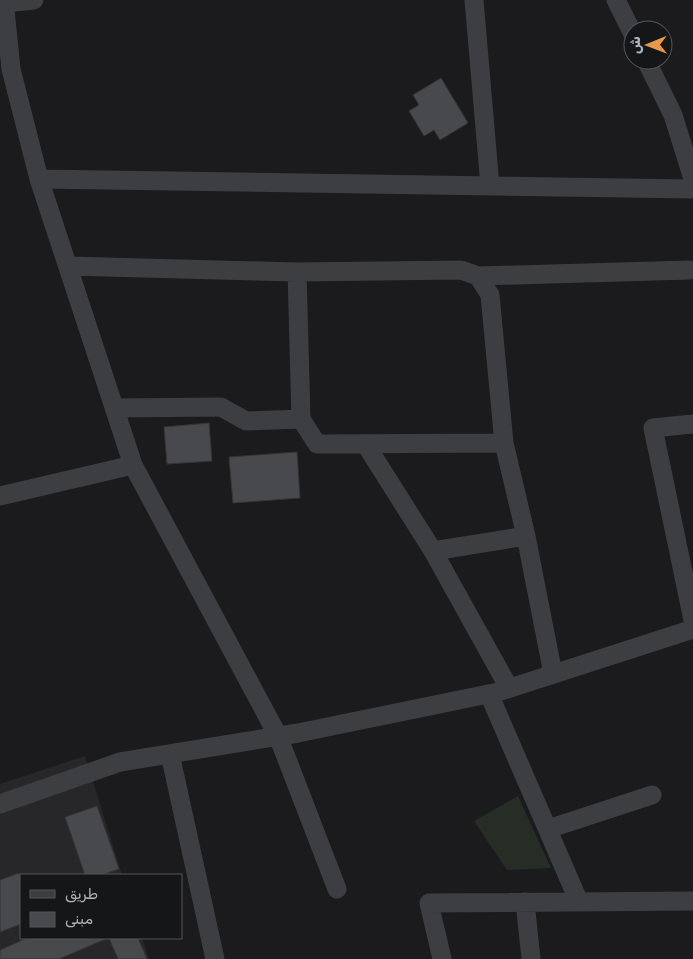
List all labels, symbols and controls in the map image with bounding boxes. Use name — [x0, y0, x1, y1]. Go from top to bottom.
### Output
north arrow — [623, 20, 673, 70]
text: ش — [627, 36, 644, 54]
legend — [20, 874, 182, 939]
text: طريق — [65, 885, 98, 903]
text: مبنى — [65, 910, 93, 928]

